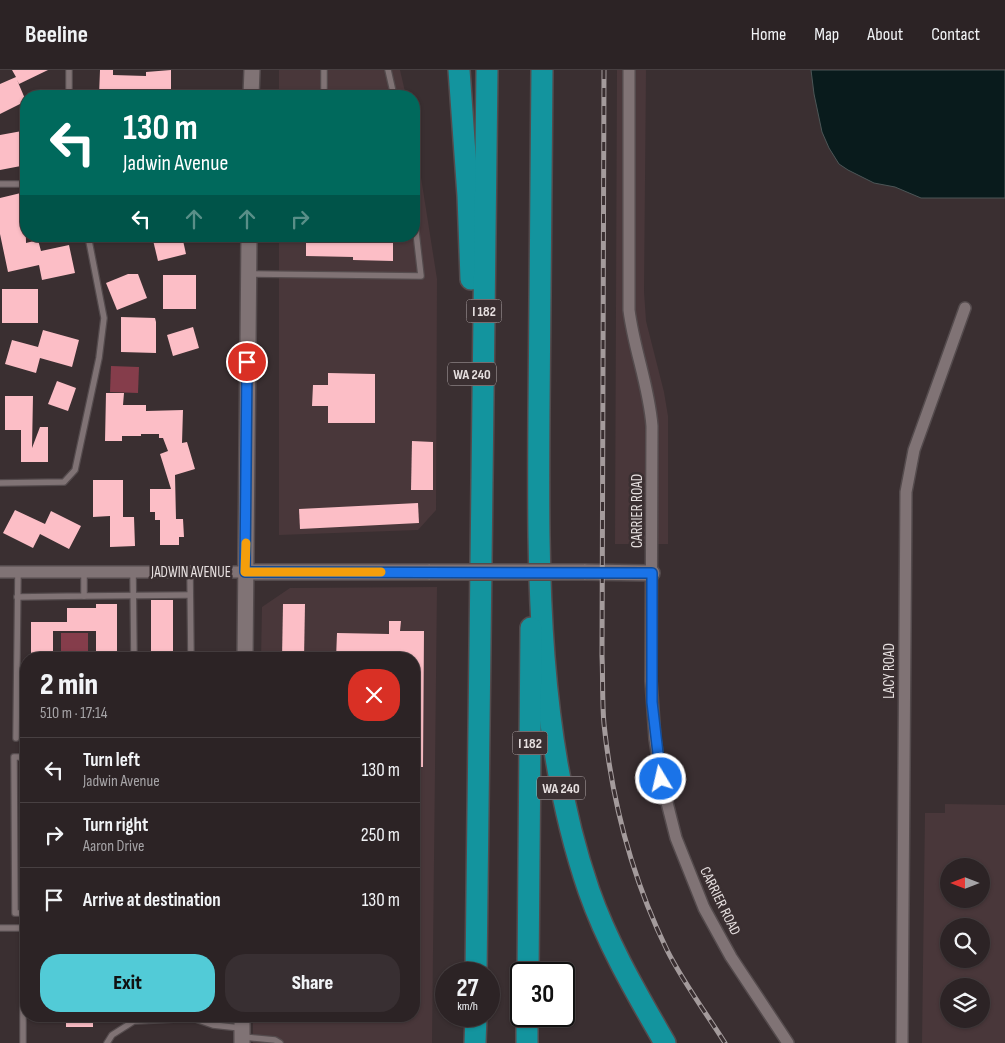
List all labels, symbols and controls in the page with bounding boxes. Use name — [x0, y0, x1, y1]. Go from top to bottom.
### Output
text: Beeline — [25, 20, 88, 49]
text: Home — [751, 24, 786, 45]
text: Map — [814, 24, 839, 45]
text: About — [867, 24, 903, 45]
text: Contact — [931, 24, 980, 45]
text: 130 m — [123, 107, 198, 150]
icon: left — [40, 110, 105, 175]
text: Jadwin Avenue — [123, 150, 228, 177]
icon: left — [127, 205, 155, 233]
icon: ahead — [180, 205, 208, 233]
icon: ahead — [233, 205, 261, 233]
icon: right — [286, 205, 314, 233]
road number: I 182 — [466, 300, 502, 322]
pin — [226, 341, 268, 383]
icon: arrive — [233, 348, 261, 376]
road number: WA 240 — [448, 362, 496, 386]
street label: CARRIER ROAD — [628, 474, 647, 548]
street label: JADWIN AVENUE — [150, 563, 231, 582]
street label: LACY ROAD — [880, 643, 899, 699]
text: 2 min — [40, 667, 98, 703]
button: close — [348, 669, 400, 721]
text: 510 m · 17:14 — [40, 704, 107, 723]
road number: I 182 — [512, 731, 548, 754]
text: Turn left — [83, 749, 140, 772]
position arrow — [634, 752, 686, 804]
icon: left — [40, 756, 68, 784]
text: 130 m — [362, 759, 400, 782]
text: Jadwin Avenue — [83, 772, 160, 791]
road number: WA 240 — [537, 776, 585, 800]
text: Turn right — [83, 814, 148, 837]
icon: right — [40, 821, 68, 849]
text: 250 m — [361, 824, 400, 847]
text: Aaron Drive — [83, 837, 145, 856]
north arrow — [940, 858, 990, 908]
map controls — [940, 858, 990, 1028]
street label: CARRIER ROAD — [695, 864, 745, 938]
icon: arrive — [40, 886, 68, 914]
text: Arrive at destination — [83, 889, 221, 912]
text: 130 m — [362, 889, 400, 912]
button: search — [940, 918, 990, 968]
button: Exit — [40, 954, 215, 1012]
button: Share — [225, 954, 400, 1012]
speed limit sign: 30 — [510, 962, 575, 1027]
text: 27 — [457, 973, 478, 1004]
button: layers — [940, 978, 990, 1028]
text: km/h — [457, 999, 478, 1014]

